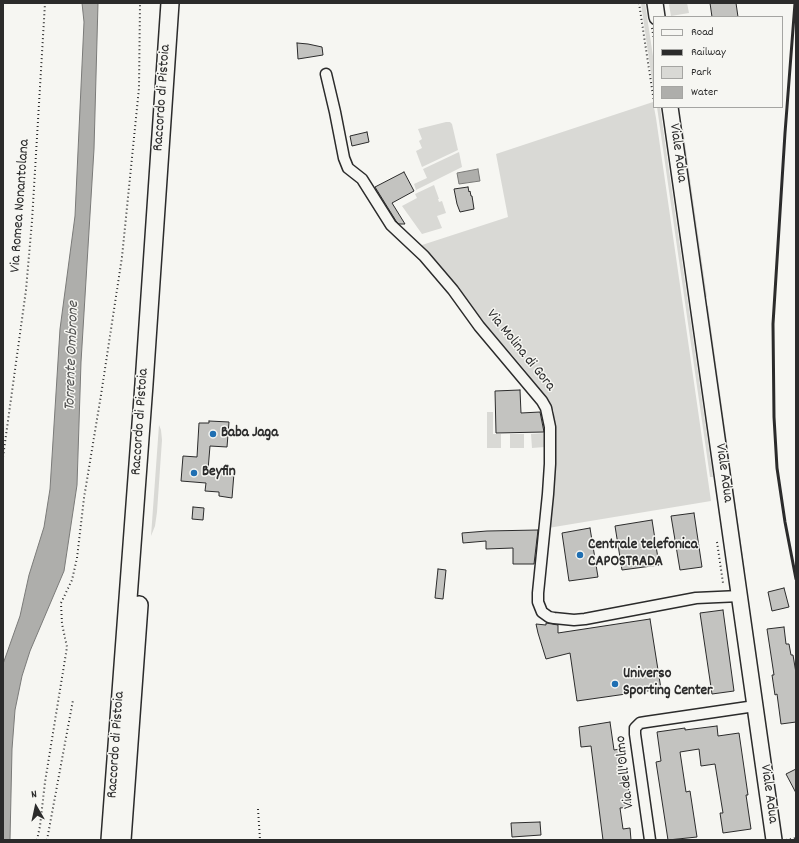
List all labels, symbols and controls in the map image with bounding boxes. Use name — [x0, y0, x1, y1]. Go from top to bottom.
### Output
legend — [653, 16, 783, 108]
text: Road — [691, 24, 713, 41]
street label: Raccordo di Pistoia — [150, 44, 176, 152]
text: Railway — [691, 44, 726, 61]
text: Park — [691, 64, 711, 81]
text: Water — [691, 84, 718, 101]
street label: Viale Adua — [664, 122, 690, 184]
street label: Via Romea Nonantolana — [7, 139, 35, 273]
water label: Torrente Ombrone — [61, 301, 85, 411]
street label: Via Molina di Gora — [482, 307, 558, 395]
street label: Raccordo di Pistoia — [128, 368, 154, 476]
place label: Baba Jaga — [221, 425, 278, 443]
marker: Baba Jaga — [208, 429, 218, 439]
street label: Viale Adua — [710, 442, 736, 504]
place label: Beyfin — [202, 464, 236, 482]
marker: Beyfin — [189, 468, 199, 478]
place label: Centrale telefonica CAPOSTRADA — [588, 537, 698, 572]
marker: Centrale telefonica CAPOSTRADA — [575, 550, 585, 560]
place label: Universo Sporting Center — [623, 666, 713, 701]
marker: Universo Sporting Center — [610, 679, 620, 689]
street label: Raccordo di Pistoia — [104, 691, 130, 799]
street label: Via dell'Olmo — [613, 735, 639, 809]
street label: Viale Adua — [755, 763, 781, 825]
north arrow — [16, 787, 56, 827]
text: N — [30, 787, 38, 803]

